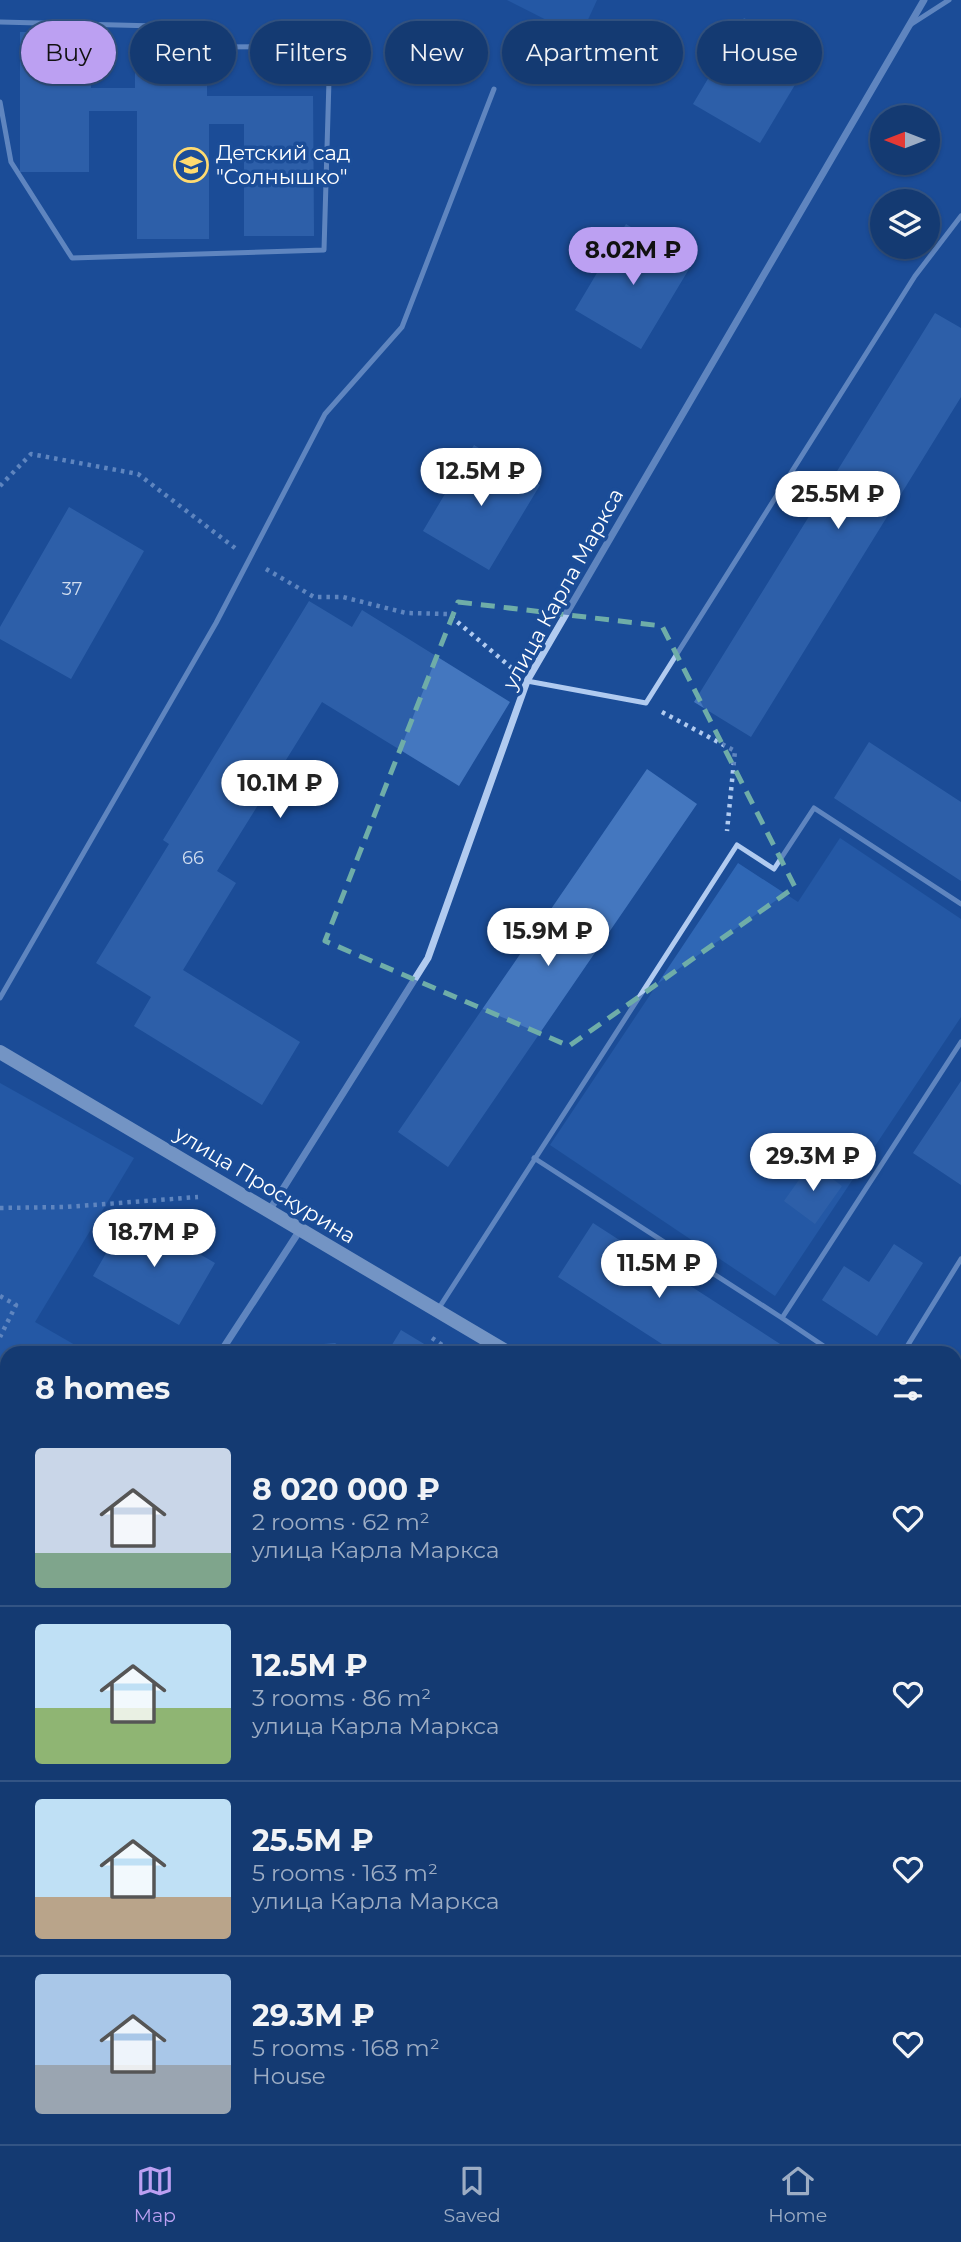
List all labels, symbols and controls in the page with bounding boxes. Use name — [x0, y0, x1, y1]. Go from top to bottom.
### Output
chip: Buy — [21, 21, 116, 84]
chip: Rent — [130, 21, 236, 84]
chip: Filters — [250, 21, 371, 84]
chip: New — [385, 21, 488, 84]
chip: Apartment — [502, 21, 683, 84]
chip: House — [697, 21, 822, 84]
north arrow — [870, 105, 940, 175]
map controls — [870, 105, 940, 259]
place label: Детский сад "Солнышко" — [216, 140, 350, 189]
school or university icon: Детский сад "Солнышко" — [172, 146, 210, 184]
button: layers — [870, 189, 940, 259]
pin: 8.02M ₽ — [568, 228, 698, 287]
text: 8.02M ₽ — [585, 236, 681, 264]
pin: 12.5M ₽ — [416, 448, 546, 508]
text: 12.5M ₽ — [437, 457, 525, 485]
pin: 25.5M ₽ — [773, 472, 903, 531]
text: 25.5M ₽ — [791, 480, 885, 508]
street label: улица Карла Маркса — [496, 484, 628, 694]
house number: 37 — [62, 578, 82, 600]
pin: 10.1M ₽ — [215, 760, 345, 820]
text: 10.1M ₽ — [237, 769, 323, 797]
house number: 66 — [182, 847, 204, 869]
pin: 15.9M ₽ — [483, 908, 613, 968]
text: 15.9M ₽ — [503, 917, 593, 945]
street label: улица Проскурина — [169, 1120, 360, 1249]
pin: 29.3M ₽ — [748, 1134, 878, 1193]
text: 29.3M ₽ — [766, 1142, 860, 1170]
pin: 18.7M ₽ — [89, 1210, 219, 1269]
text: 18.7M ₽ — [109, 1218, 199, 1246]
pin: 11.5M ₽ — [594, 1240, 724, 1300]
text: 11.5M ₽ — [617, 1249, 701, 1277]
icon: filters — [889, 1369, 927, 1407]
text: 8 homes — [35, 1370, 170, 1407]
text: 8 020 000 ₽ — [252, 1471, 440, 1508]
icon: home — [91, 1476, 175, 1560]
icon: heart — [889, 1499, 927, 1537]
text: 2 rooms · 62 m² — [252, 1508, 430, 1536]
text: улица Карла Маркса — [252, 1536, 499, 1564]
text: 12.5M ₽ — [252, 1647, 368, 1684]
icon: home — [91, 1652, 175, 1736]
icon: heart — [889, 1675, 927, 1713]
text: 3 rooms · 86 m² — [252, 1684, 431, 1712]
text: улица Карла Маркса — [252, 1712, 499, 1740]
text: 25.5M ₽ — [252, 1822, 374, 1859]
icon: home — [91, 1827, 175, 1911]
icon: heart — [889, 1850, 927, 1888]
text: 5 rooms · 163 m² — [252, 1859, 438, 1887]
text: улица Карла Маркса — [252, 1887, 499, 1915]
text: 29.3M ₽ — [252, 1997, 375, 2034]
icon: home — [91, 2002, 175, 2086]
icon: heart — [889, 2025, 927, 2063]
text: 5 rooms · 168 m² — [252, 2034, 440, 2062]
text: House — [252, 2062, 326, 2090]
tab: Map — [134, 2162, 176, 2227]
tab: Saved — [444, 2162, 501, 2227]
tab: Home — [768, 2162, 827, 2227]

